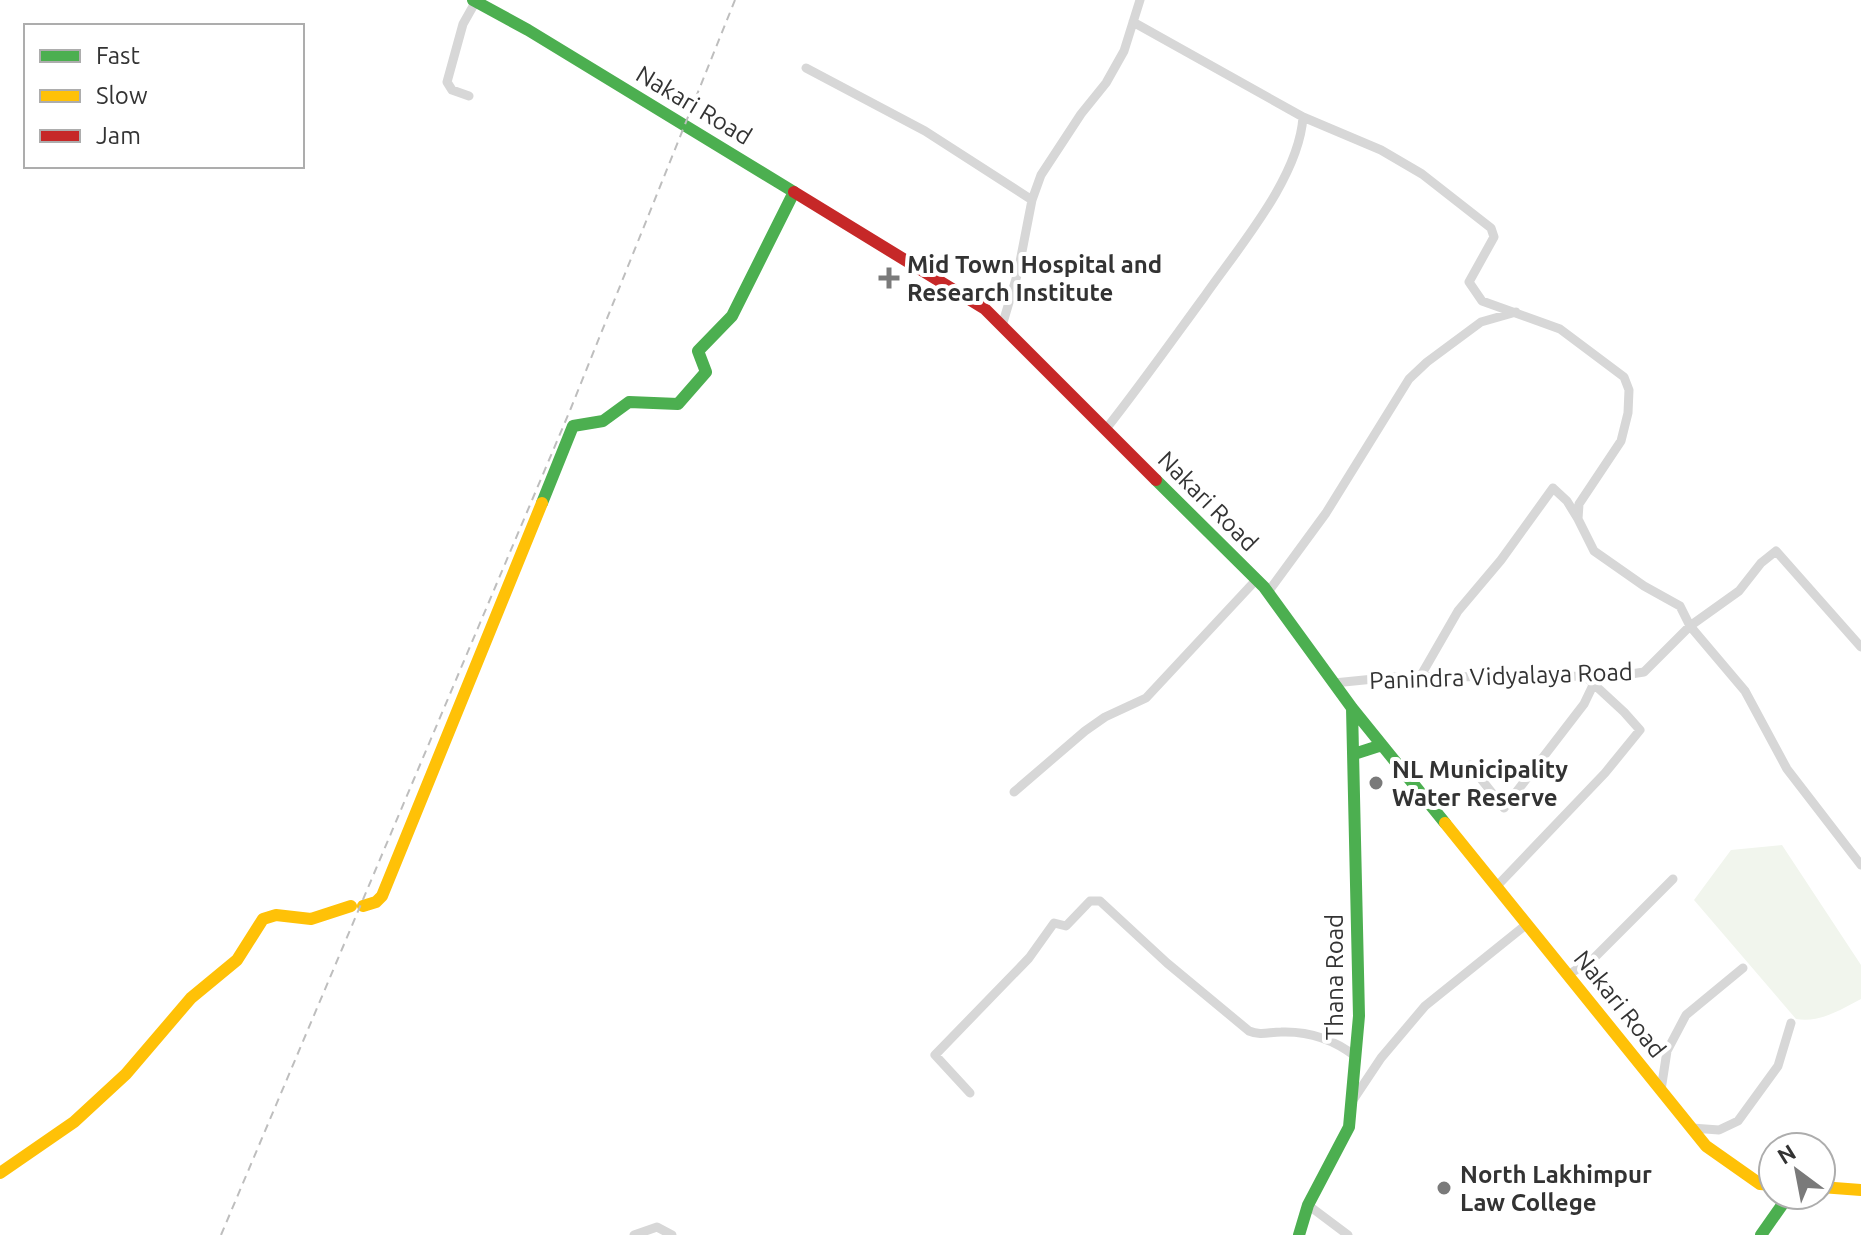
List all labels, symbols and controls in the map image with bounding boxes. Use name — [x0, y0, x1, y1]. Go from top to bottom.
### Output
legend — [24, 24, 304, 168]
text: Fast — [96, 42, 140, 69]
street label: Nakari Road — [631, 60, 757, 150]
text: Slow — [96, 82, 148, 109]
text: Jam — [96, 122, 141, 149]
place label: Mid Town Hospital and Research Institute — [907, 251, 1162, 306]
marker: Mid Town Hospital and Research Institute — [878, 267, 900, 289]
street label: Nakari Road — [1153, 446, 1263, 556]
street label: Panindra Vidyalaya Road — [1369, 658, 1633, 694]
place label: NL Municipality Water Reserve — [1392, 756, 1568, 811]
marker: NL Municipality Water Reserve — [1367, 774, 1385, 792]
street label: Thana Road — [1321, 914, 1348, 1040]
street label: Nakari Road — [1569, 945, 1671, 1063]
north arrow — [1757, 1131, 1837, 1211]
text: N — [1773, 1139, 1800, 1169]
place label: North Lakhimpur Law College — [1460, 1161, 1652, 1216]
marker: North Lakhimpur Law College — [1435, 1179, 1453, 1197]

